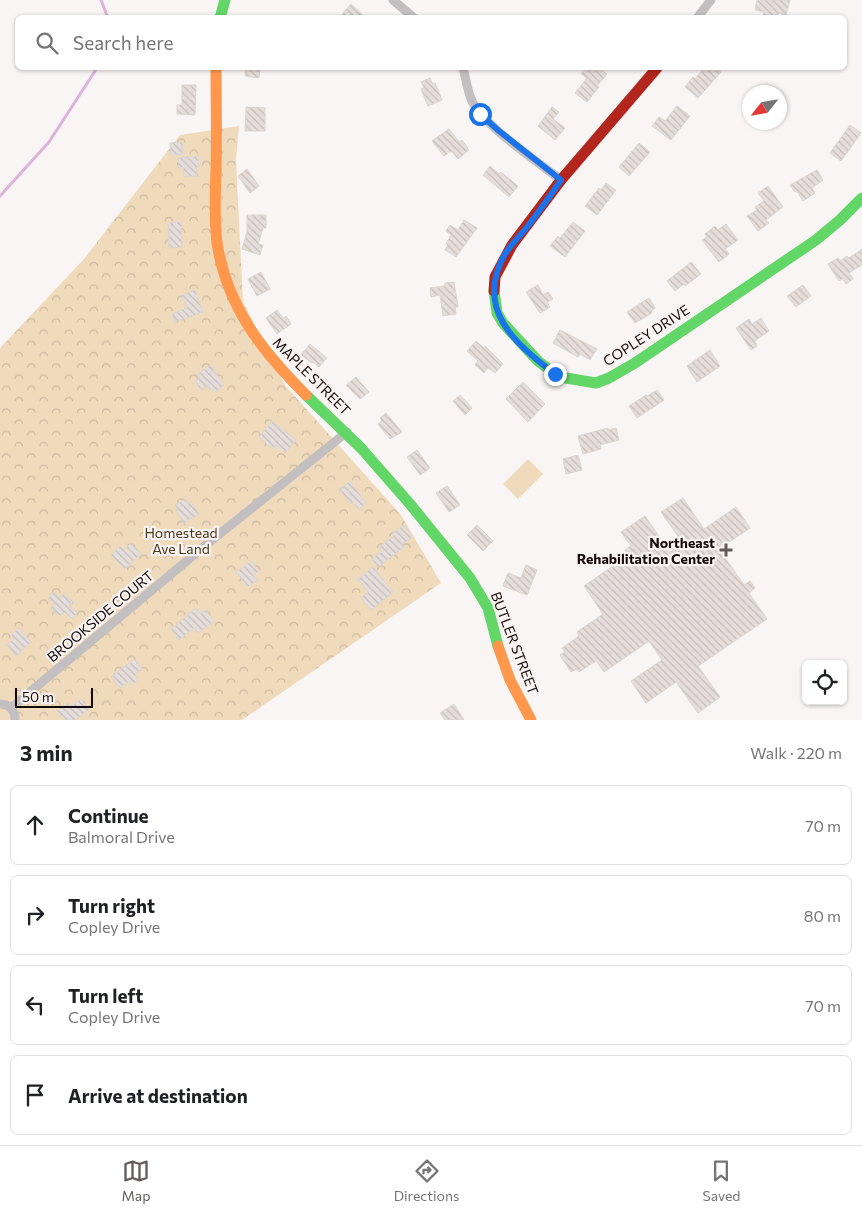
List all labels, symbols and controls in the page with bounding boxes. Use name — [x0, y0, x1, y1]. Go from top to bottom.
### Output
search box — [15, 15, 847, 70]
icon: search — [33, 29, 61, 57]
text: Search here — [73, 31, 173, 54]
north arrow — [742, 85, 787, 130]
route start — [469, 103, 492, 126]
street label: COPLEY DRIVE — [600, 301, 692, 369]
street label: MAPLE STREET — [270, 334, 354, 418]
route end — [544, 363, 567, 386]
park label: Homestead Ave Land — [144, 524, 218, 557]
place label: Northeast Rehabilitation Center — [577, 534, 715, 567]
marker: Northeast Rehabilitation Center — [719, 543, 733, 557]
street label: BROOKSIDE COURT — [44, 567, 157, 665]
street label: BUTLER STREET — [488, 589, 542, 697]
map controls — [802, 660, 847, 705]
button: locate — [802, 660, 847, 705]
scale bar — [15, 685, 92, 708]
text: 50 m — [22, 688, 54, 705]
text: 3 min — [20, 740, 73, 765]
text: Walk · 220 m — [750, 743, 842, 762]
text: Continue — [68, 804, 148, 827]
icon: ahead — [21, 811, 49, 839]
text: 70 m — [805, 816, 841, 835]
text: Balmoral Drive — [68, 827, 175, 846]
text: Turn right — [68, 894, 155, 917]
icon: right — [21, 901, 49, 929]
text: 80 m — [804, 906, 841, 925]
text: Copley Drive — [68, 917, 160, 936]
text: Turn left — [68, 984, 143, 1007]
icon: left — [21, 991, 49, 1019]
text: 70 m — [805, 996, 841, 1015]
text: Copley Drive — [68, 1007, 160, 1026]
icon: arrive — [21, 1081, 49, 1109]
text: Arrive at destination — [68, 1084, 248, 1107]
tab: Map — [122, 1157, 150, 1204]
tab: Directions — [394, 1157, 459, 1204]
tab: Saved — [703, 1157, 740, 1204]

